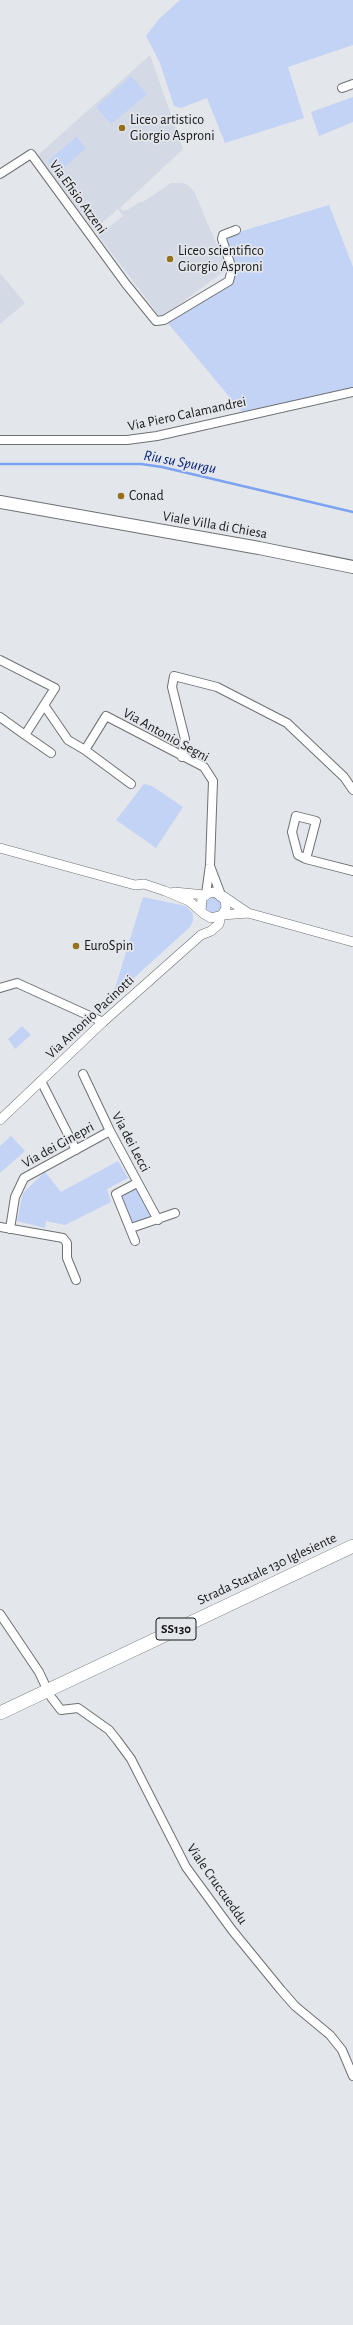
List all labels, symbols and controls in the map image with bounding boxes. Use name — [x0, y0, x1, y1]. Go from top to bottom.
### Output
place label: Liceo artistico Giorgio Asproni — [130, 112, 215, 144]
marker: Liceo artistico Giorgio Asproni — [117, 123, 127, 133]
street label: Via Efisio Atzeni — [46, 157, 110, 237]
place label: Liceo scientifico Giorgio Asproni — [178, 243, 264, 276]
marker: Liceo scientifico Giorgio Asproni — [165, 254, 175, 264]
street label: Via Piero Calamandrei — [126, 393, 248, 435]
water label: Riu su Spurgu — [142, 446, 218, 478]
place label: Conad — [129, 488, 164, 504]
marker: Conad — [116, 491, 126, 501]
street label: Viale Villa di Chiesa — [161, 508, 269, 542]
street label: Via Antonio Segni — [120, 704, 212, 766]
place label: EuroSpin — [84, 938, 133, 954]
marker: EuroSpin — [71, 941, 81, 951]
street label: Via Antonio Pacinotti — [42, 972, 138, 1062]
street label: Via dei Lecci — [108, 1109, 154, 1175]
street label: Via dei Ginepri — [19, 1118, 97, 1172]
street label: Strada Statale 130 Iglesiente — [195, 1529, 339, 1609]
road number: SS130 — [156, 1618, 196, 1640]
street label: Viale Cruccueddu — [183, 1840, 251, 1928]

